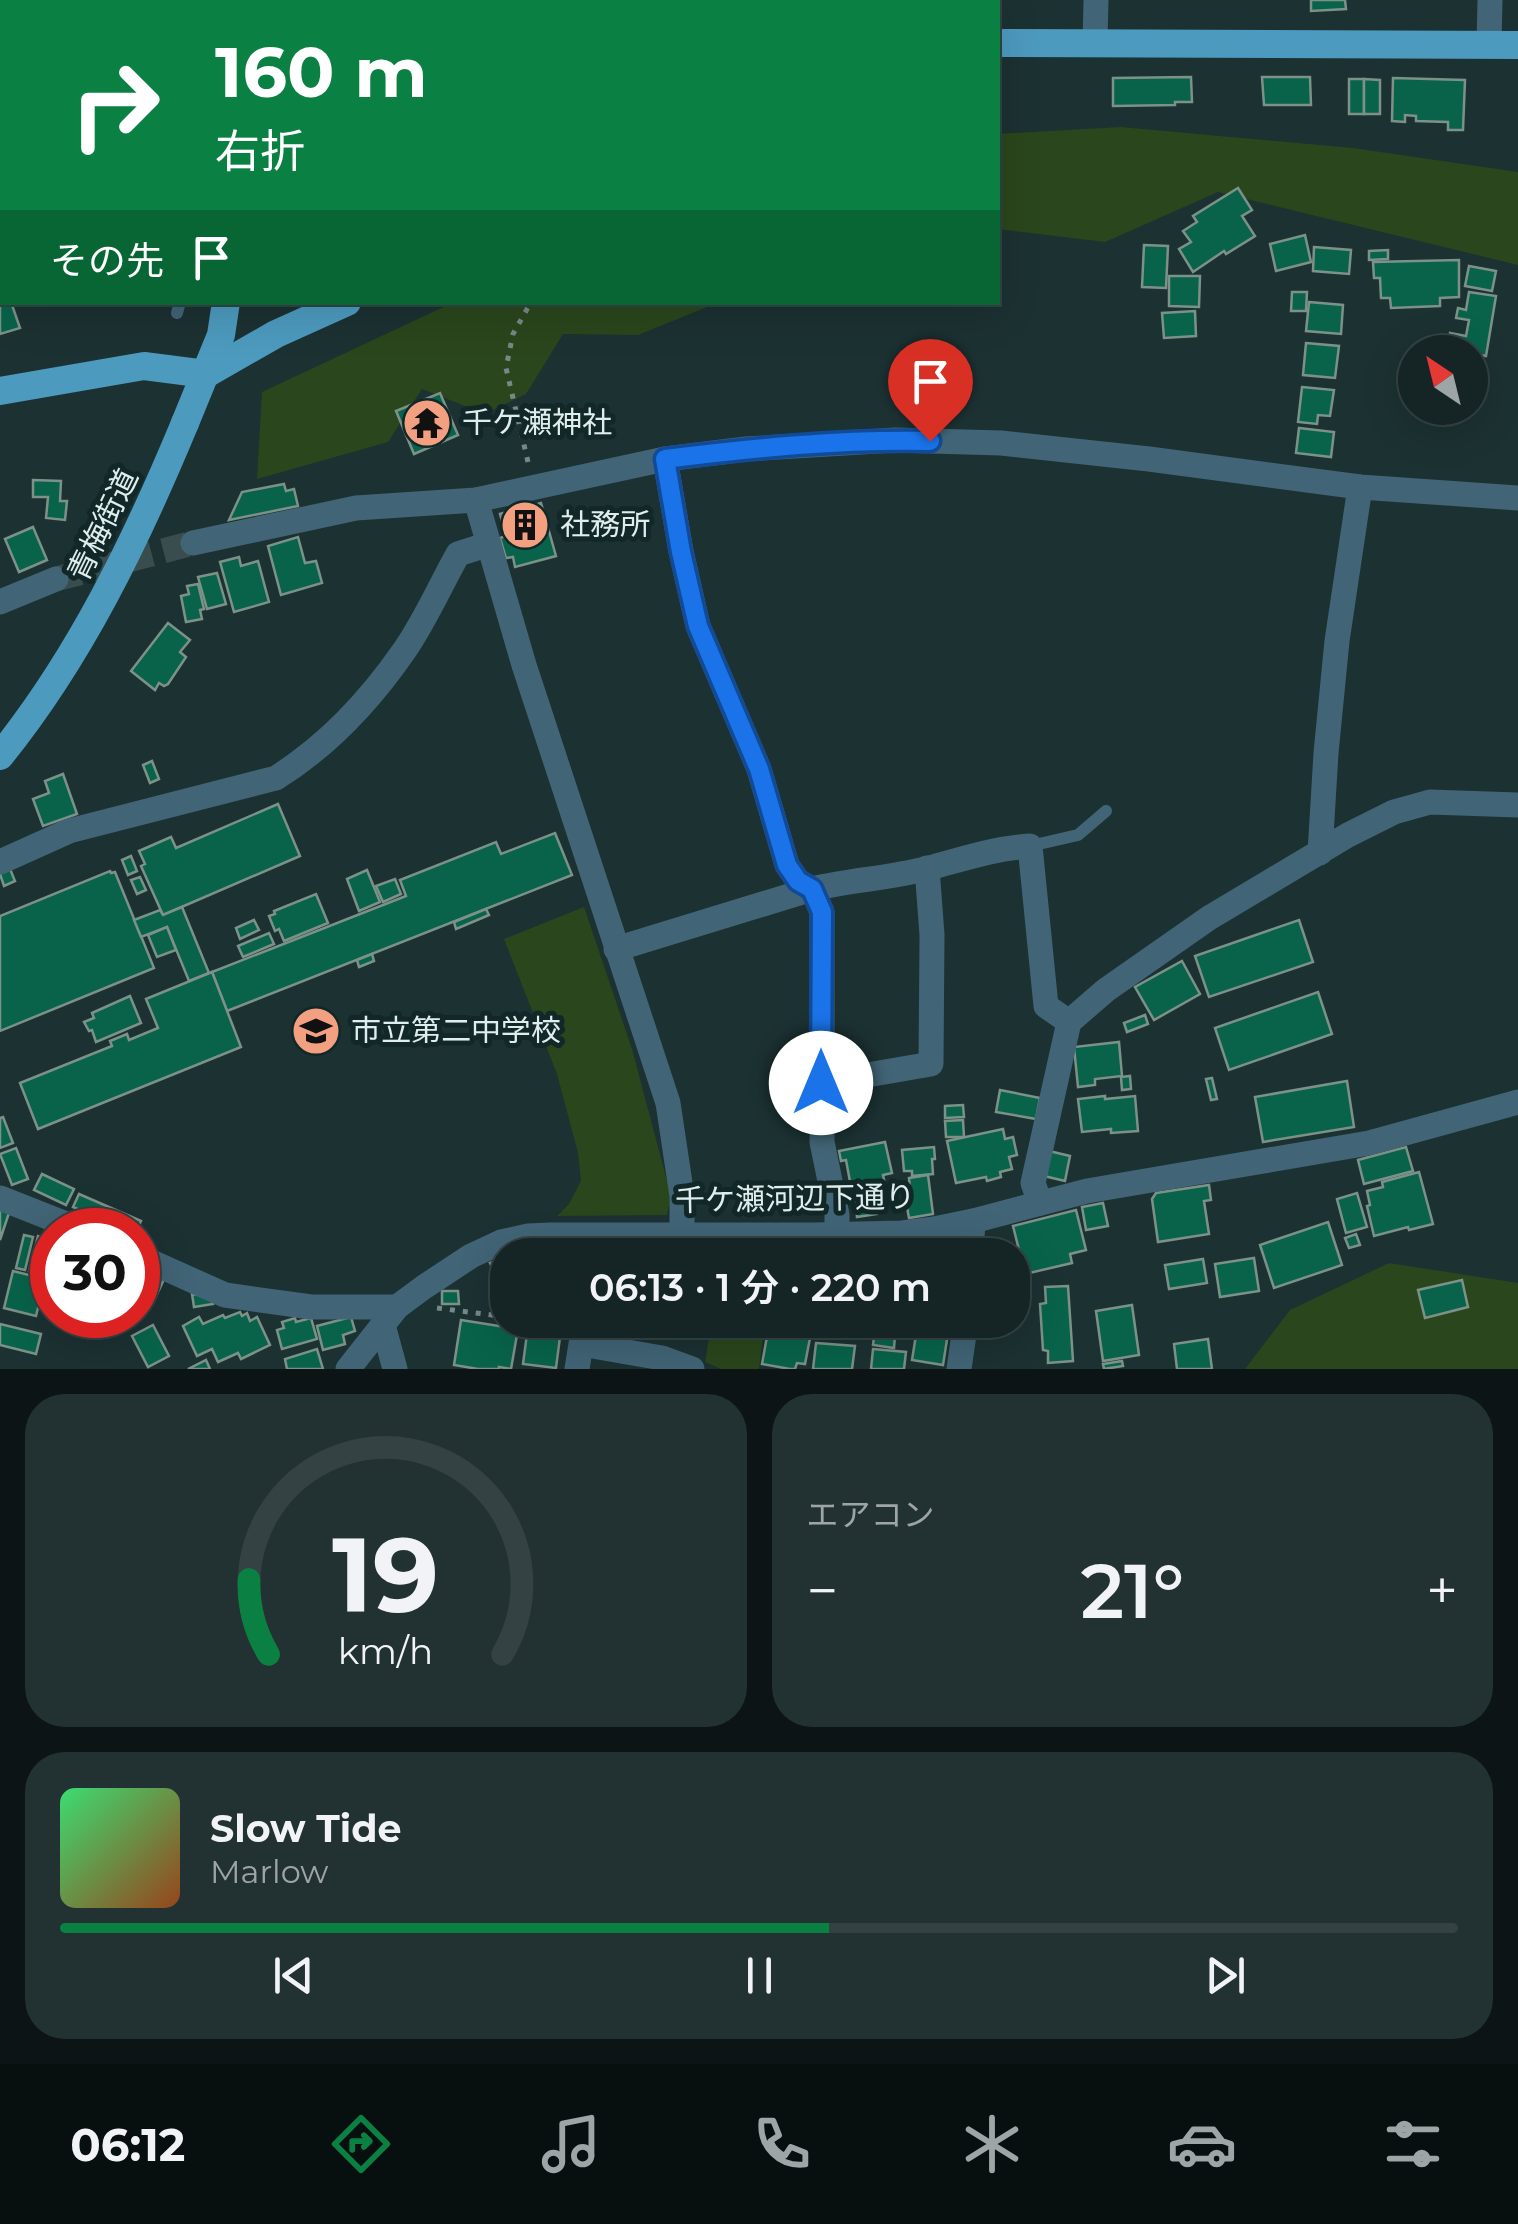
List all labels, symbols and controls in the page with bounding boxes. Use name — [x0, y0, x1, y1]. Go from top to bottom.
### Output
text: 160 m — [215, 29, 428, 115]
icon: right — [50, 40, 180, 170]
text: 右折 — [215, 123, 305, 178]
icon: arrive — [184, 230, 239, 285]
text: その先 — [50, 237, 164, 284]
north arrow — [1398, 335, 1488, 425]
map controls — [1398, 335, 1488, 425]
pin — [888, 339, 973, 442]
icon: arrive — [903, 354, 958, 409]
temple icon: 千ケ瀬神社 — [401, 397, 453, 449]
place label: 千ケ瀬神社 — [462, 404, 612, 441]
street label: 青梅街道 — [60, 463, 145, 587]
building icon: 社務所 — [499, 499, 551, 551]
place label: 社務所 — [560, 506, 650, 543]
school or university icon: 市立第二中学校 — [290, 1005, 342, 1057]
place label: 市立第二中学校 — [351, 1012, 561, 1049]
position arrow — [769, 1031, 873, 1135]
street label: 千ケ瀬河辺下通り — [675, 1178, 915, 1219]
speed limit sign: 30 — [30, 1208, 160, 1338]
text: 06:13 · 1 分 · 220 m — [589, 1264, 931, 1311]
text: エアコン — [807, 1495, 935, 1534]
text: 19 — [332, 1511, 439, 1638]
text: 21° — [1080, 1545, 1184, 1637]
text: − — [807, 1557, 838, 1624]
text: + — [1426, 1557, 1458, 1624]
text: km/h — [338, 1629, 433, 1673]
text: Slow Tide — [210, 1805, 402, 1852]
text: Marlow — [210, 1852, 328, 1891]
icon: previous — [266, 1948, 321, 2003]
icon: pause — [732, 1948, 787, 2003]
icon: next — [1198, 1948, 1253, 2003]
icon: directions — [326, 2109, 396, 2179]
icon: music — [536, 2109, 606, 2179]
icon: phone — [747, 2109, 817, 2179]
icon: climate — [957, 2109, 1027, 2179]
icon: car — [1167, 2109, 1237, 2179]
icon: filters — [1378, 2109, 1448, 2179]
text: 06:12 — [70, 2117, 185, 2172]

